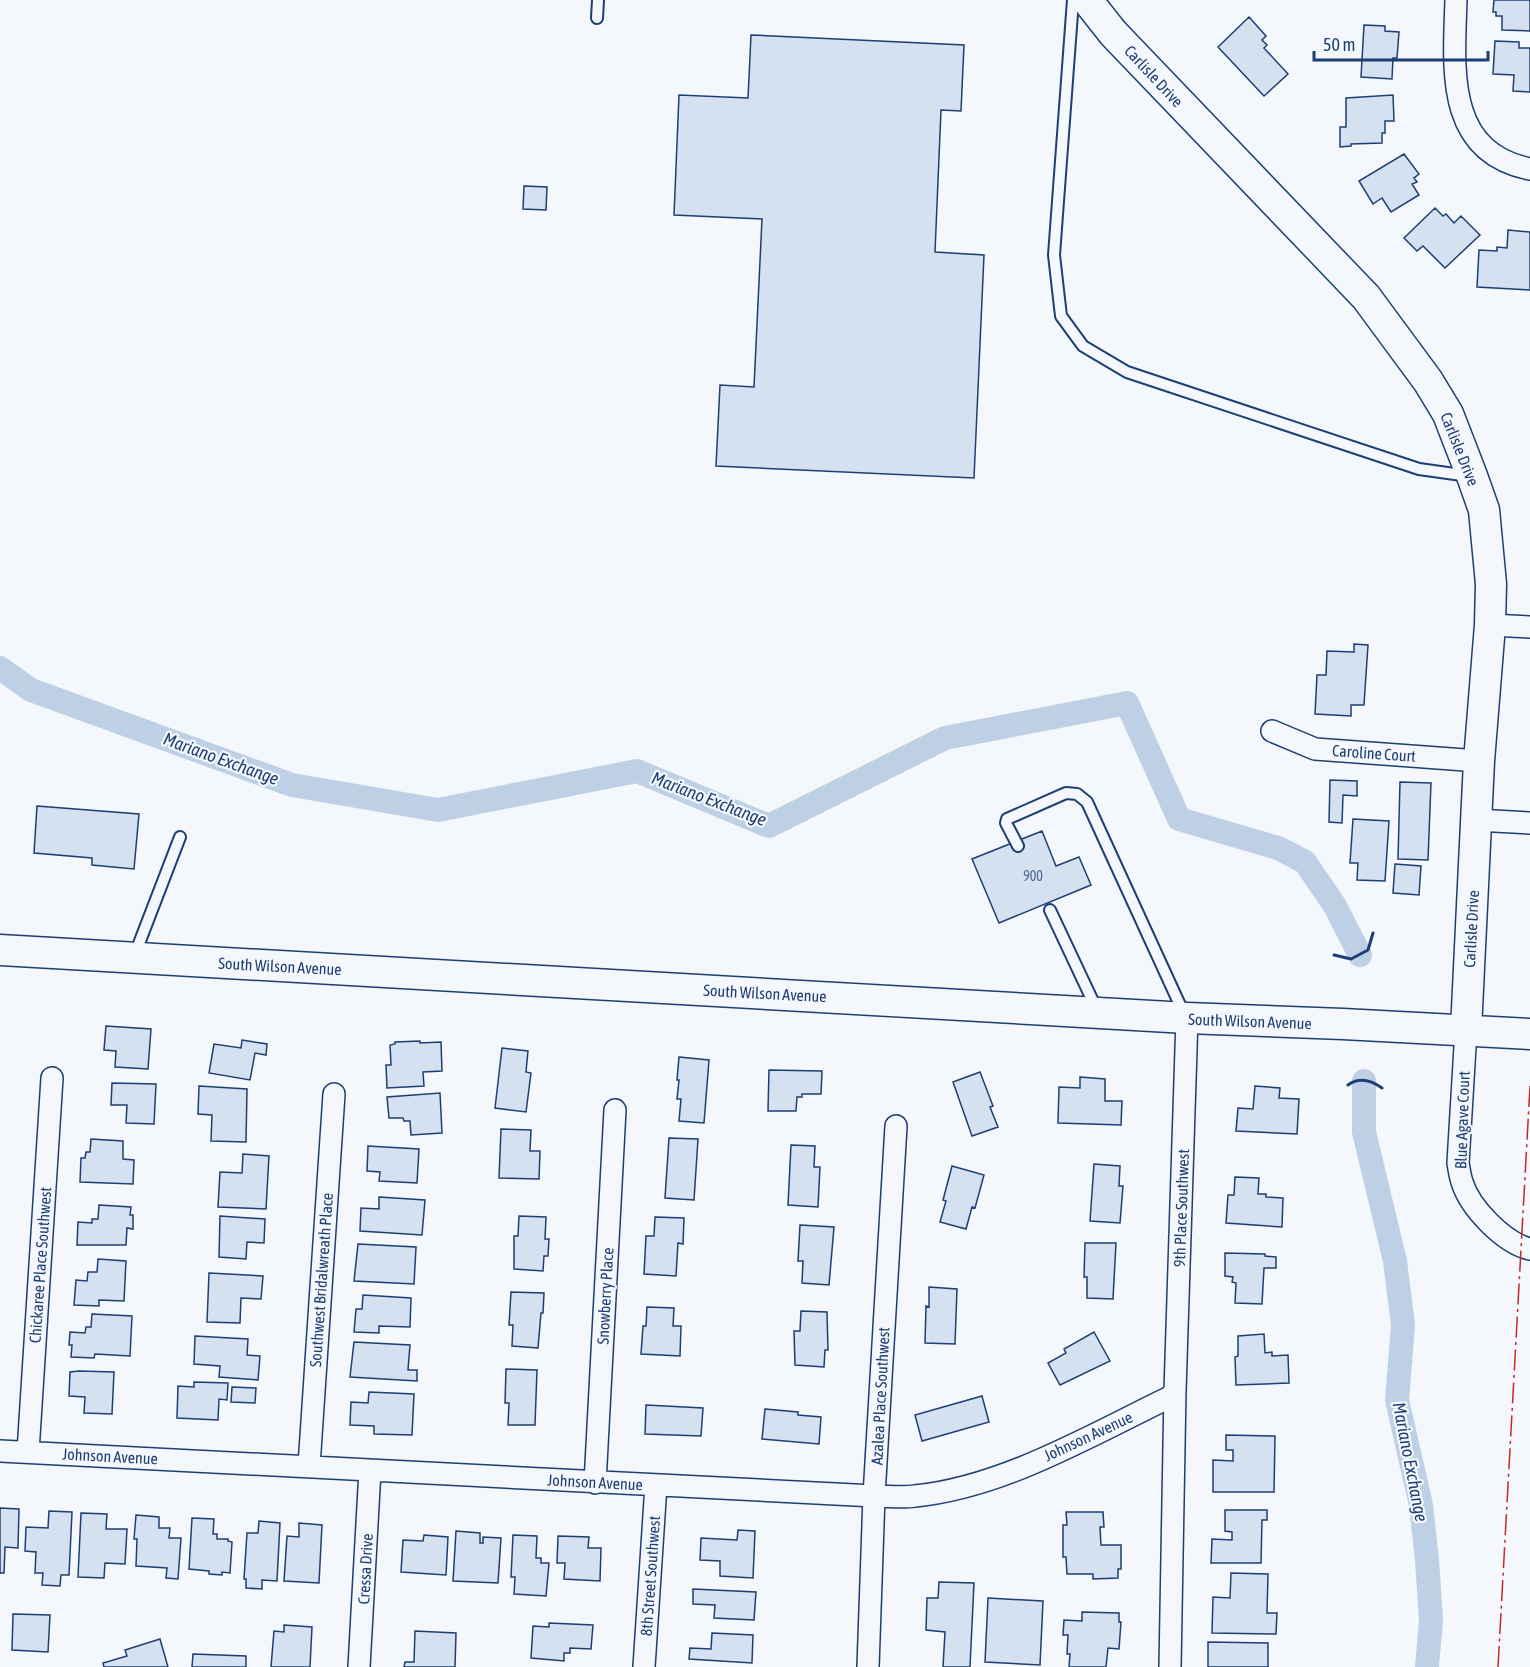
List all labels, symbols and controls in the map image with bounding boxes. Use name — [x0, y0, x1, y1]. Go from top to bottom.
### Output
scale bar — [1314, 24, 1488, 62]
text: 50 m — [1323, 34, 1355, 55]
street label: Carlisle Drive — [1121, 42, 1187, 110]
street label: Carlisle Drive — [1437, 410, 1483, 488]
water label: Mariano Exchange — [161, 728, 282, 789]
street label: Caroline Court — [1332, 741, 1417, 765]
water label: Mariano Exchange — [649, 767, 770, 830]
house number: 900 — [1023, 868, 1043, 884]
street label: Carlisle Drive — [1460, 890, 1482, 968]
street label: South Wilson Avenue — [218, 954, 342, 978]
street label: South Wilson Avenue — [703, 981, 827, 1005]
street label: South Wilson Avenue — [1188, 1010, 1312, 1032]
street label: Blue Agave Court — [1451, 1070, 1474, 1169]
street label: 9th Place Southwest — [1170, 1148, 1192, 1267]
street label: Chickaree Place Southwest — [26, 1186, 54, 1344]
street label: Southwest Bridalwreath Place — [306, 1192, 336, 1368]
street label: Snowberry Place — [593, 1247, 618, 1345]
street label: Azalea Place Southwest — [867, 1326, 893, 1465]
water label: Mariano Exchange — [1389, 1400, 1432, 1524]
street label: Johnson Avenue — [1041, 1408, 1135, 1464]
street label: Johnson Avenue — [62, 1445, 158, 1467]
street label: Johnson Avenue — [547, 1471, 643, 1493]
street label: 8th Street Southwest — [637, 1515, 663, 1637]
street label: Cressa Drive — [354, 1533, 376, 1605]

